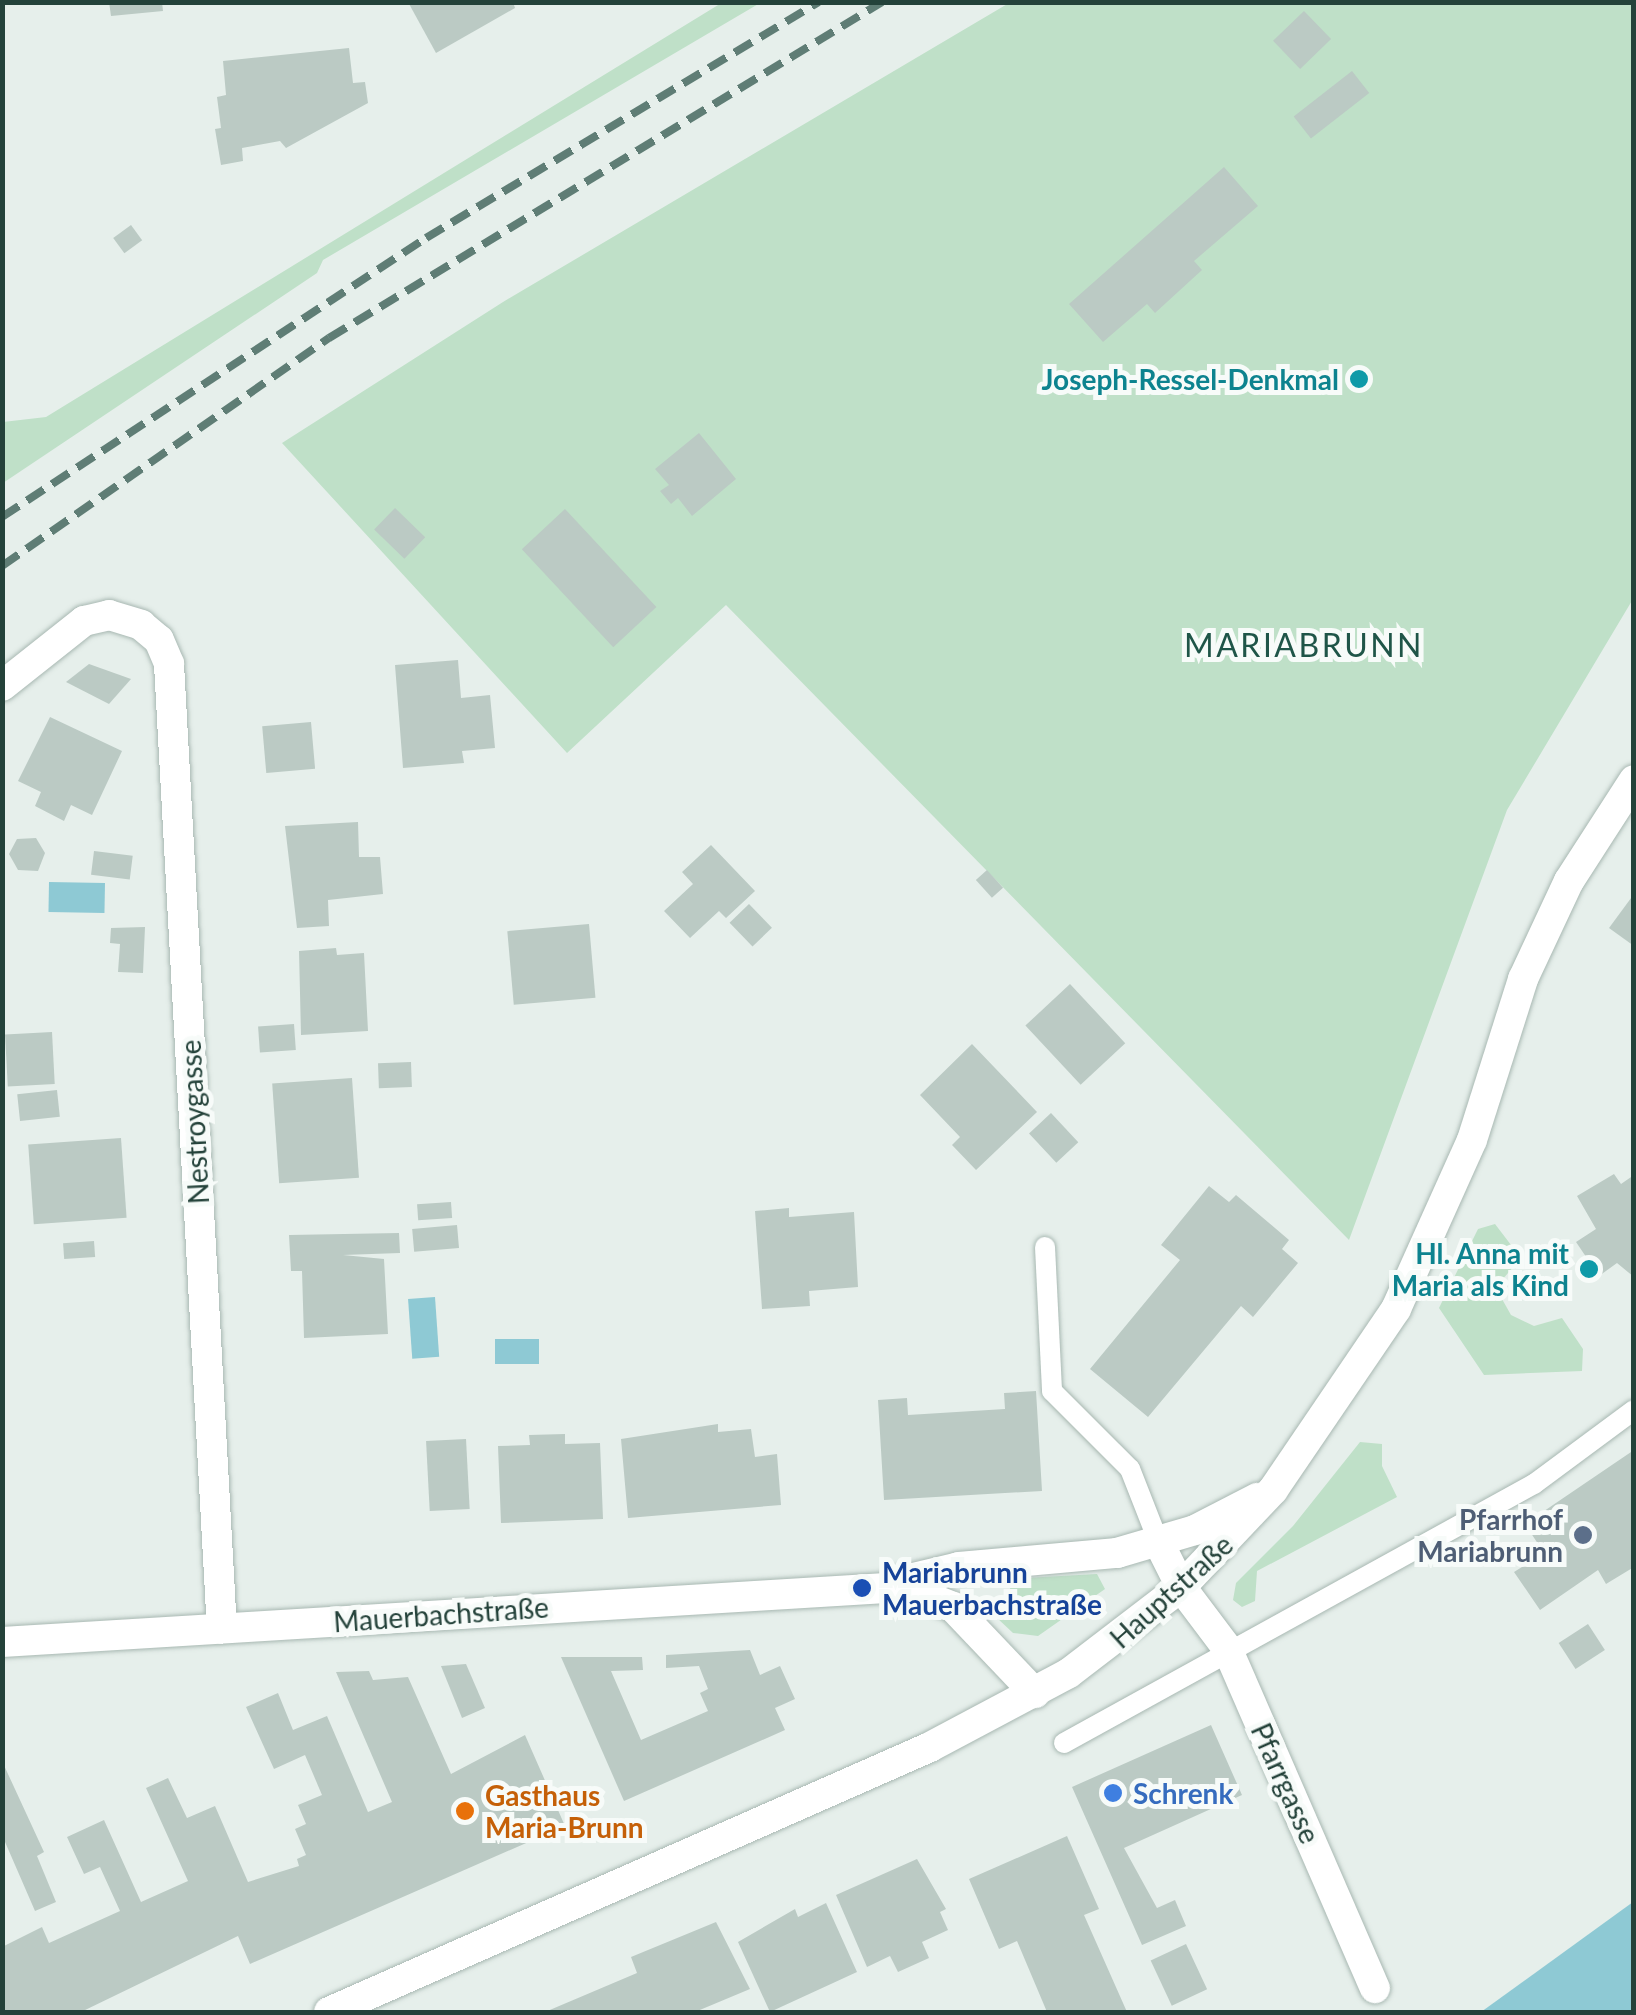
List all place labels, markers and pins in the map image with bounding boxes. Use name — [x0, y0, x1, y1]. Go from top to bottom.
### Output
place label: Joseph-Ressel-Denkmal — [1042, 362, 1339, 396]
marker: Joseph-Ressel-Denkmal — [1348, 368, 1370, 390]
place label: Hl. Anna mit Maria als Kind — [1392, 1236, 1569, 1302]
marker: Hl. Anna mit Maria als Kind — [1578, 1258, 1600, 1280]
place label: Pfarrhof Mariabrunn — [1417, 1502, 1563, 1568]
marker: Pfarrhof Mariabrunn — [1572, 1524, 1594, 1546]
place label: Mariabrunn Mauerbachstraße — [882, 1555, 1102, 1621]
marker: Mariabrunn Mauerbachstraße — [851, 1577, 873, 1599]
place label: Schrenk — [1133, 1776, 1233, 1810]
place label: Gasthaus Maria-Brunn — [485, 1778, 644, 1844]
marker: Schrenk — [1102, 1782, 1124, 1804]
marker: Gasthaus Maria-Brunn — [454, 1800, 476, 1822]

